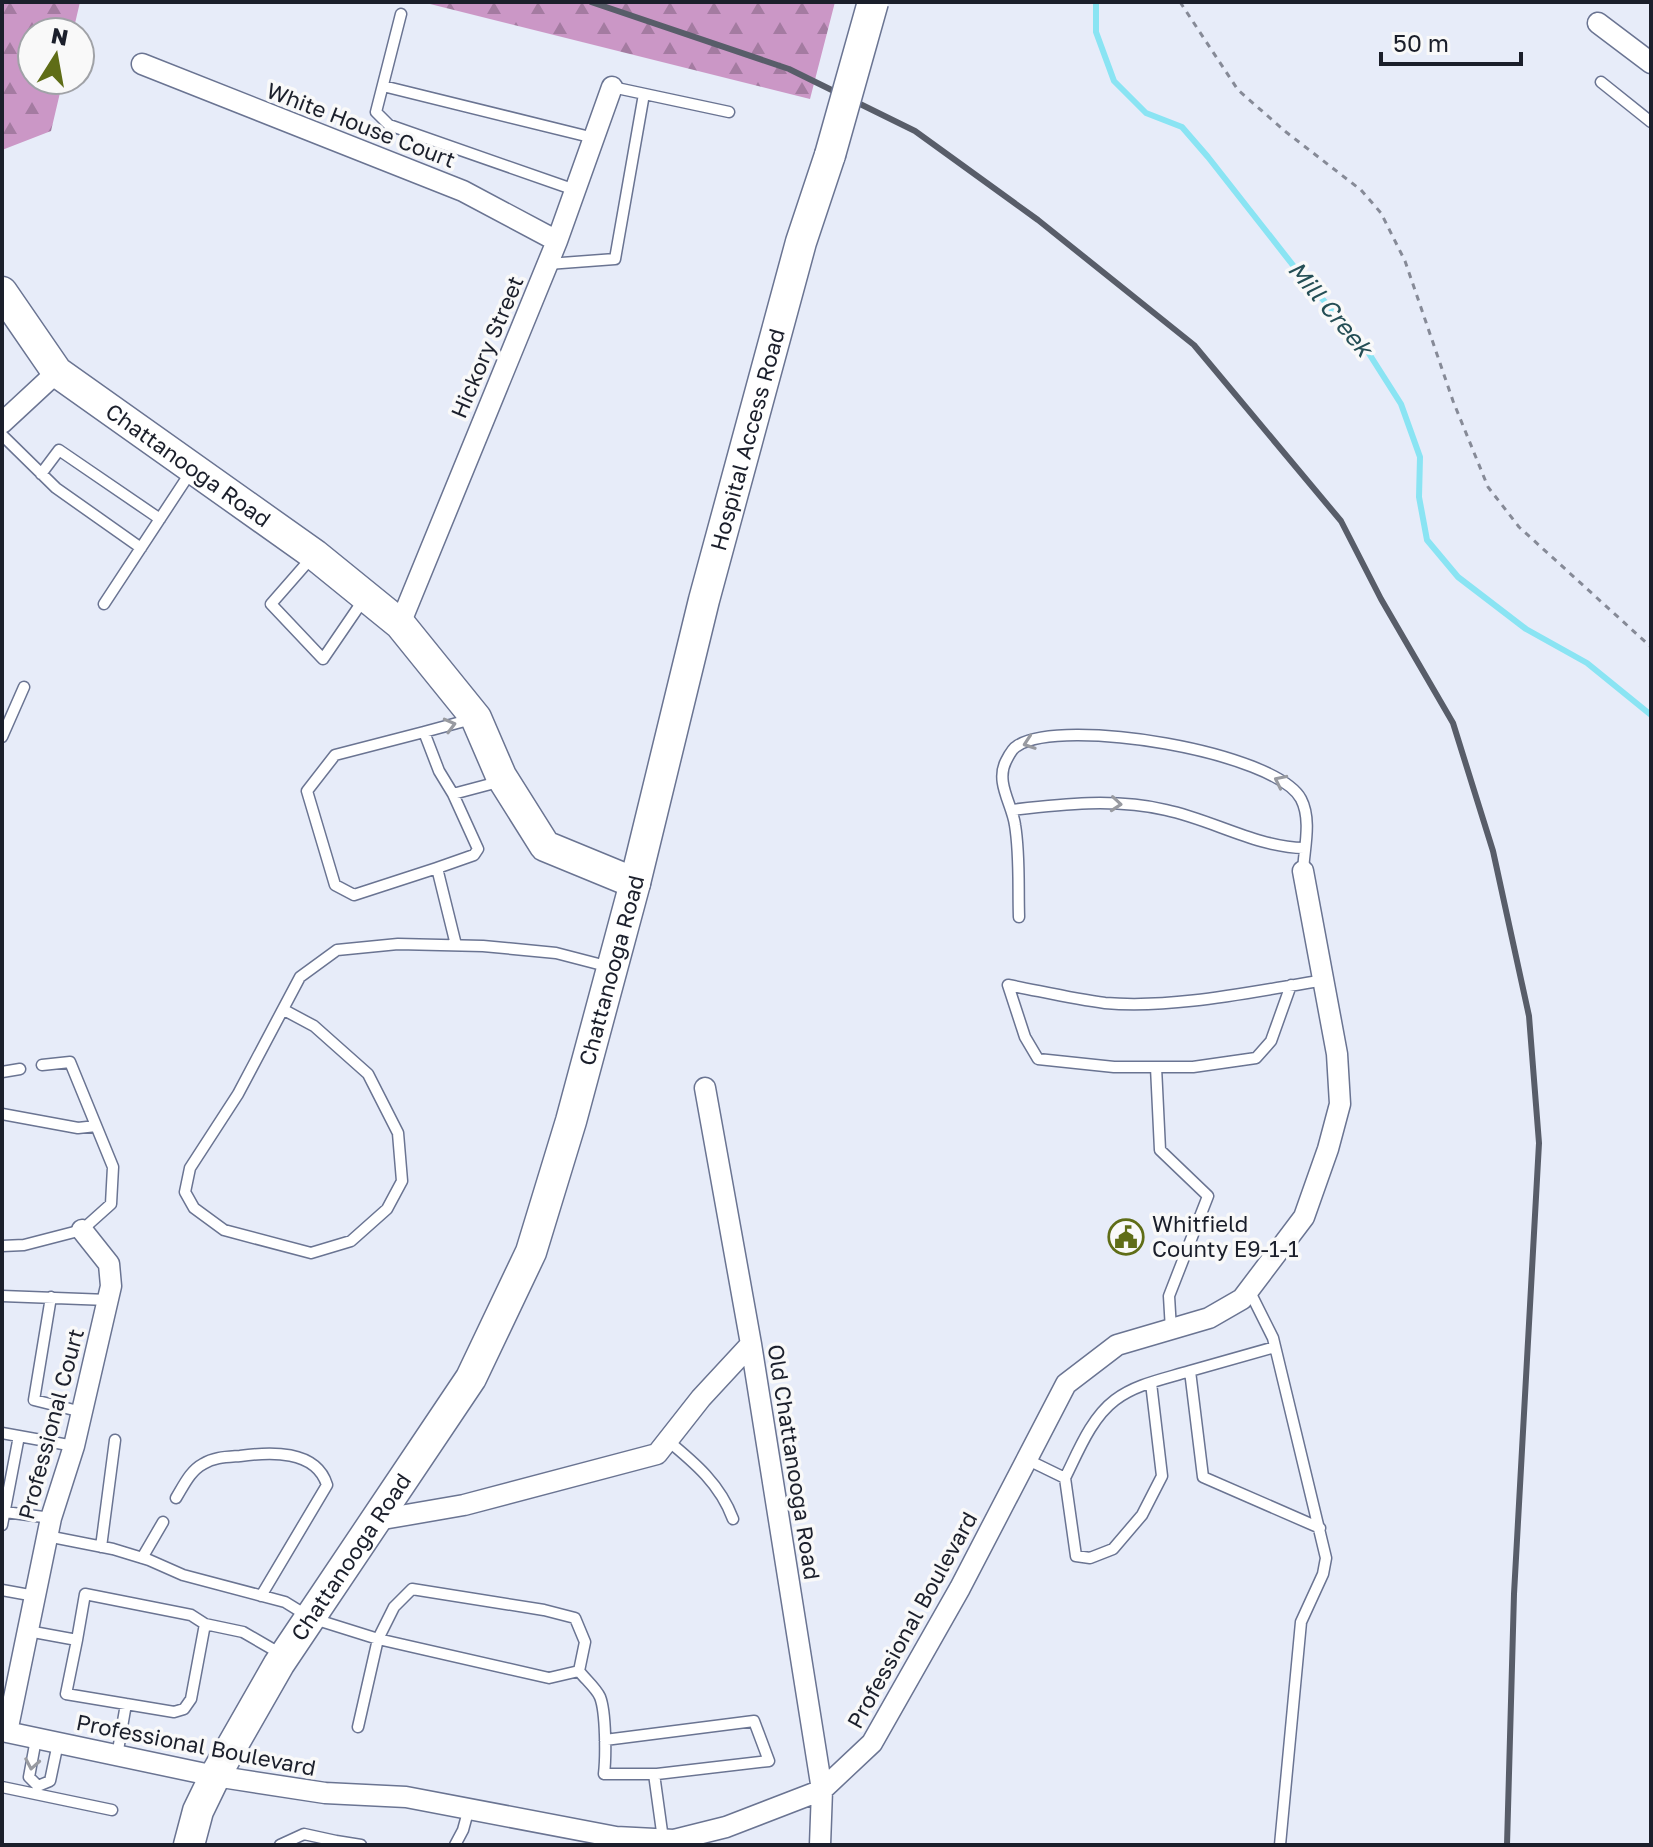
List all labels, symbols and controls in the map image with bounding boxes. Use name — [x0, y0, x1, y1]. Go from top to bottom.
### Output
north arrow — [16, 16, 96, 96]
scale bar — [1381, 16, 1521, 66]
text: N — [49, 21, 71, 51]
text: 50 m — [1393, 28, 1449, 57]
street label: White House Court — [263, 76, 459, 173]
water label: Mill Creek — [1283, 255, 1381, 363]
street label: Hickory Street — [444, 272, 529, 422]
street label: Hospital Access Road — [704, 325, 790, 553]
street label: Chattanooga Road — [101, 397, 276, 532]
one-way arrow — [442, 718, 456, 734]
one-way arrow — [1022, 733, 1036, 749]
one-way arrow — [1273, 775, 1288, 791]
one-way arrow — [1110, 796, 1123, 813]
street label: Chattanooga Road — [573, 872, 649, 1068]
place label: Whitfield County E9-1-1 — [1152, 1210, 1299, 1262]
public building icon: Whitfield County E9-1-1 — [1107, 1218, 1145, 1256]
street label: Professional Court — [12, 1325, 89, 1522]
street label: Old Chattanooga Road — [763, 1342, 826, 1582]
street label: Chattanooga Road — [285, 1468, 416, 1646]
street label: Professional Boulevard — [841, 1507, 982, 1733]
street label: Professional Boulevard — [74, 1708, 318, 1781]
one-way arrow — [24, 1757, 41, 1771]

